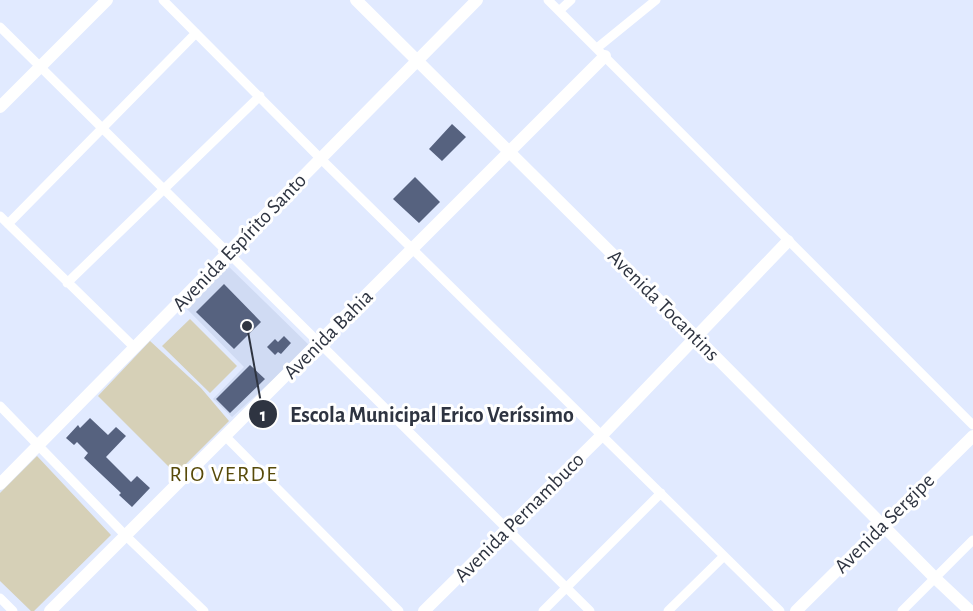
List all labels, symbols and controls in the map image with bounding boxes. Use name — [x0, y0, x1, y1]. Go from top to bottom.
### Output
street label: Avenida Espírito Santo — [169, 170, 310, 315]
street label: Avenida Tocantins — [604, 246, 723, 365]
street label: Avenida Bahia — [280, 285, 377, 383]
callout: Escola Municipal Erico Veríssimo — [248, 394, 586, 434]
text: Escola Municipal Erico Veríssimo — [290, 404, 574, 426]
text: 1 — [260, 407, 266, 425]
street label: Avenida Pernambuco — [451, 449, 588, 586]
district label: RIO VERDE — [170, 463, 278, 485]
street label: Avenida Sergipe — [830, 469, 938, 577]

